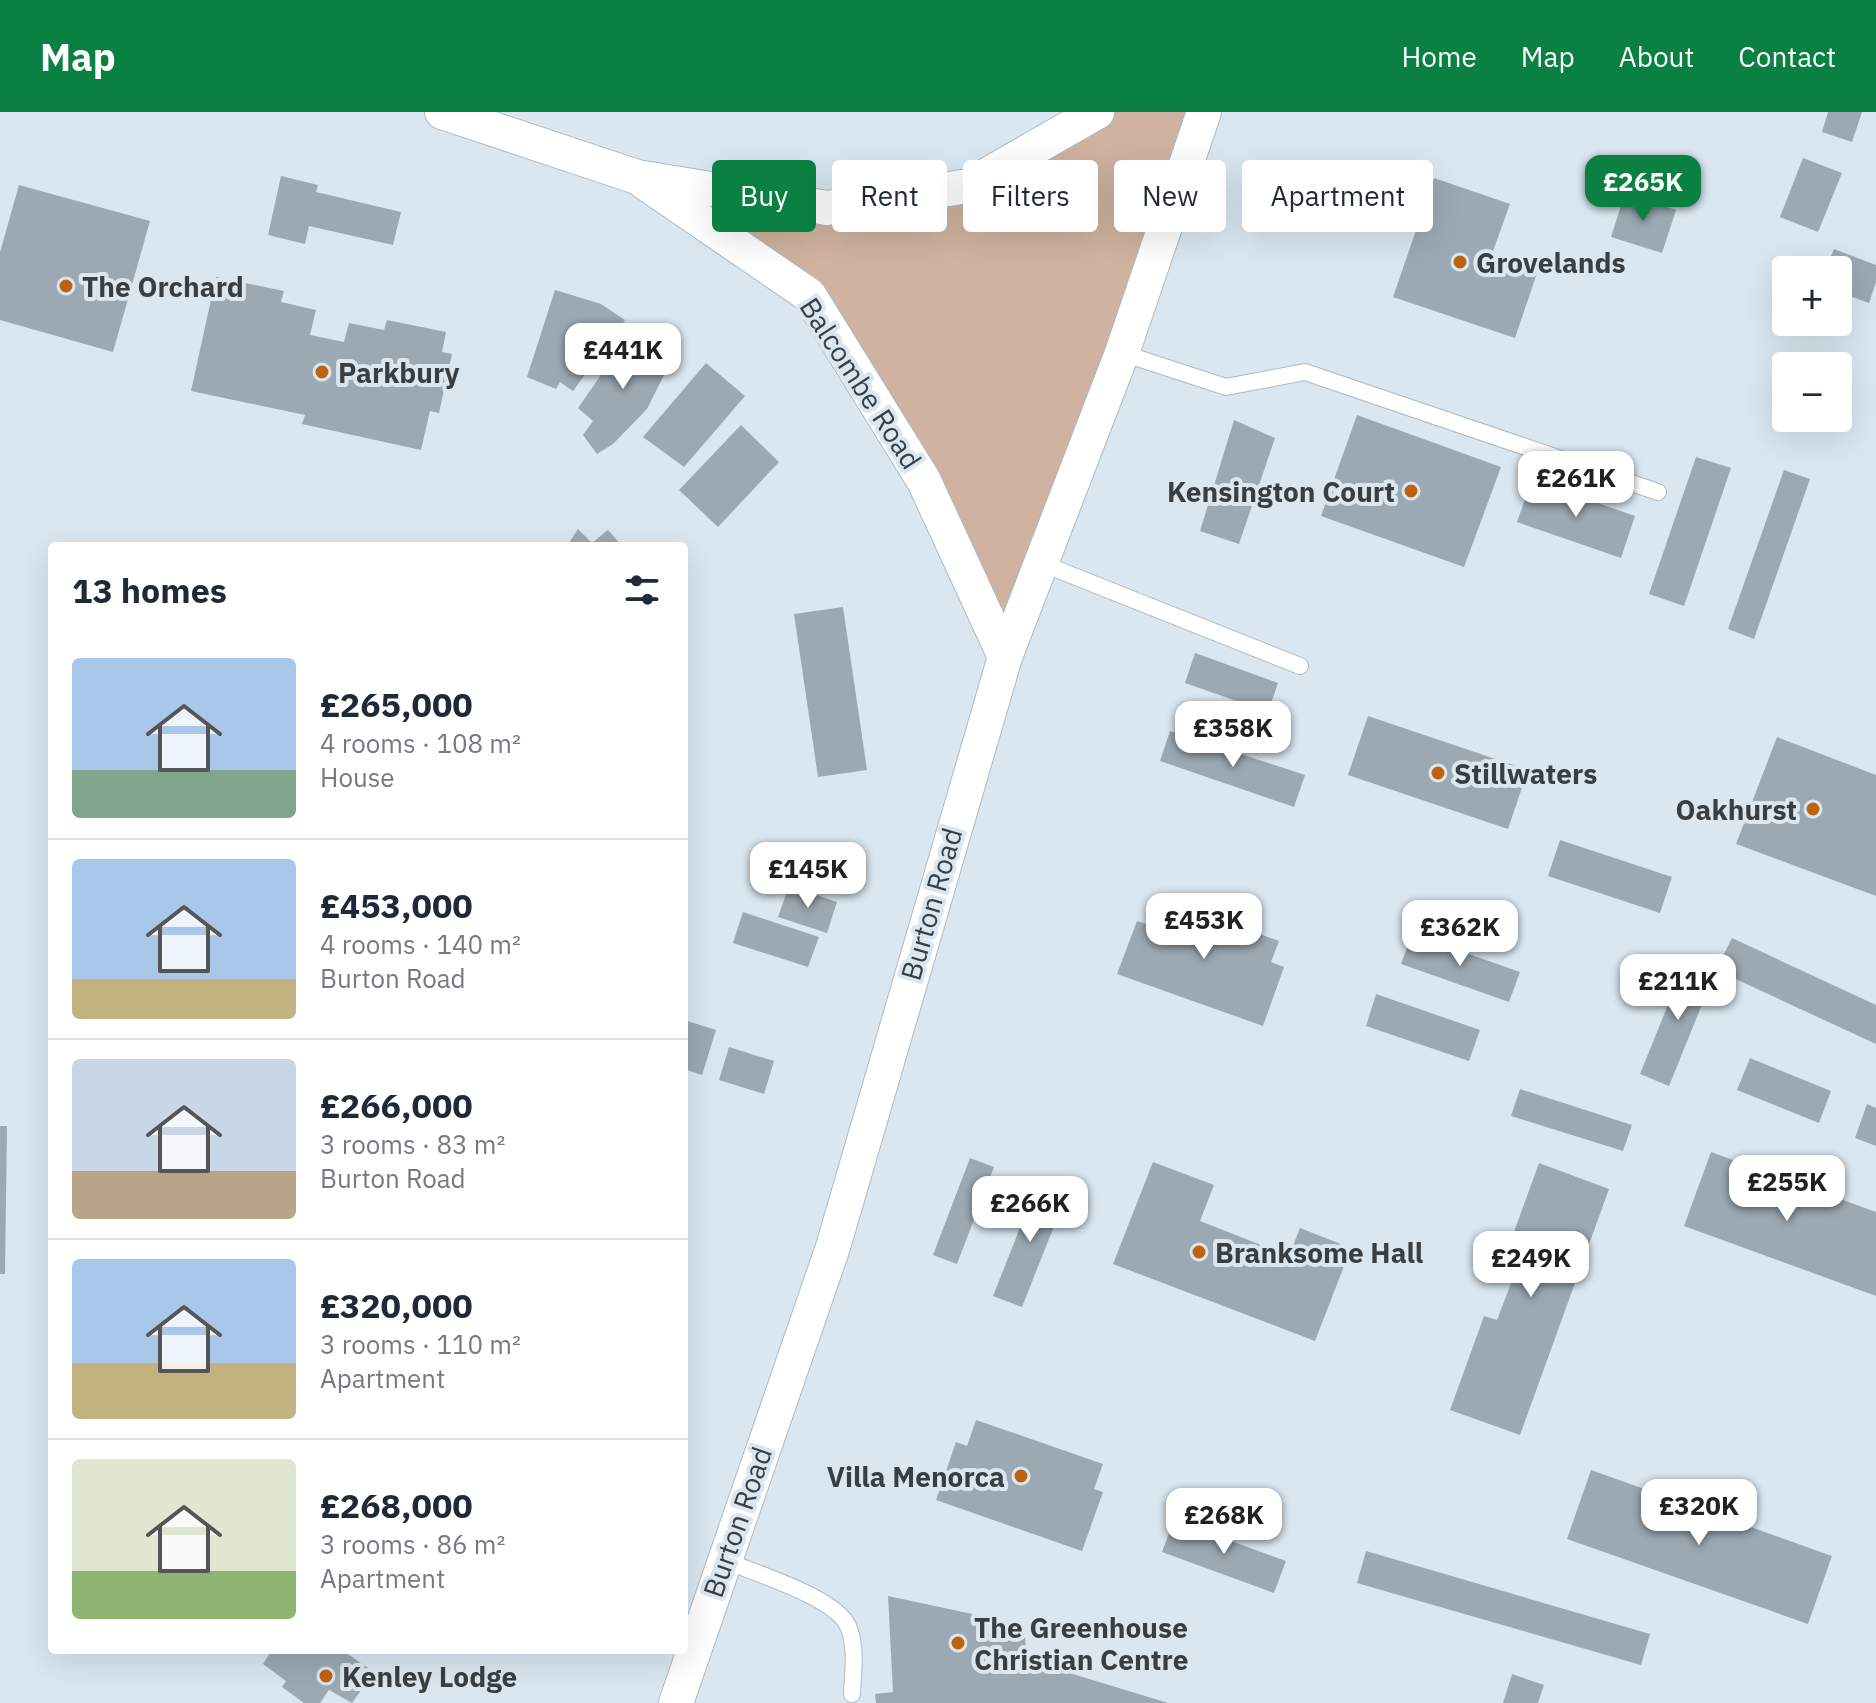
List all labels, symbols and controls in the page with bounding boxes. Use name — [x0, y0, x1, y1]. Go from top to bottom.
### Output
text: Map — [40, 32, 116, 81]
text: Home — [1401, 38, 1477, 75]
text: Map — [1521, 38, 1575, 75]
text: About — [1619, 38, 1694, 75]
text: Contact — [1738, 38, 1836, 75]
pin: £265K — [1587, 155, 1699, 223]
chip: Buy — [712, 160, 816, 232]
chip: Rent — [832, 160, 947, 232]
chip: Filters — [963, 160, 1098, 232]
chip: New — [1114, 160, 1226, 232]
chip: Apartment — [1242, 160, 1433, 232]
text: £265K — [1603, 164, 1683, 198]
place label: Grovelands — [1476, 244, 1626, 281]
marker: Grovelands — [1451, 253, 1469, 271]
map controls — [1772, 256, 1852, 432]
button: + — [1772, 256, 1852, 336]
place label: The Orchard — [82, 268, 244, 305]
marker: The Orchard — [57, 277, 75, 295]
street label: Balcombe Road — [792, 290, 930, 476]
pin: £441K — [567, 323, 679, 391]
text: £441K — [583, 332, 663, 366]
button: − — [1772, 352, 1852, 432]
place label: Parkbury — [338, 354, 460, 391]
marker: Parkbury — [313, 363, 331, 381]
pin: £261K — [1520, 451, 1632, 519]
text: £261K — [1536, 460, 1616, 494]
place label: Kensington Court — [1167, 473, 1395, 510]
marker: Kensington Court — [1402, 482, 1420, 500]
text: 13 homes — [72, 568, 227, 612]
icon: filters — [620, 568, 664, 612]
text: £265,000 — [320, 682, 473, 726]
icon: home — [136, 690, 232, 786]
pin: £358K — [1177, 701, 1289, 769]
text: £358K — [1193, 710, 1273, 744]
text: 4 rooms · 108 m² — [320, 726, 521, 760]
place label: Stillwaters — [1454, 755, 1597, 792]
text: House — [320, 760, 395, 794]
marker: Stillwaters — [1429, 764, 1447, 782]
place label: Oakhurst — [1676, 791, 1797, 828]
marker: Oakhurst — [1804, 800, 1822, 818]
street label: Burton Road — [892, 824, 970, 984]
pin: £145K — [752, 842, 864, 910]
text: £145K — [768, 851, 848, 885]
text: £453,000 — [320, 883, 473, 927]
icon: home — [136, 891, 232, 987]
pin: £453K — [1148, 893, 1260, 961]
pin: £362K — [1404, 900, 1516, 968]
text: £453K — [1164, 902, 1244, 936]
text: £362K — [1420, 909, 1500, 943]
text: 4 rooms · 140 m² — [320, 927, 521, 961]
pin: £211K — [1622, 954, 1734, 1022]
text: Burton Road — [320, 961, 466, 995]
text: £211K — [1638, 963, 1718, 997]
text: £266,000 — [320, 1083, 473, 1127]
icon: home — [136, 1091, 232, 1187]
text: 3 rooms · 83 m² — [320, 1127, 505, 1161]
pin: £255K — [1731, 1155, 1843, 1223]
text: Burton Road — [320, 1161, 466, 1195]
text: £255K — [1747, 1164, 1827, 1198]
pin: £266K — [974, 1176, 1086, 1244]
text: £266K — [990, 1185, 1070, 1219]
pin: £249K — [1475, 1231, 1587, 1299]
place label: Branksome Hall — [1215, 1234, 1423, 1271]
text: £249K — [1491, 1240, 1571, 1274]
marker: Branksome Hall — [1190, 1243, 1208, 1261]
text: £320,000 — [320, 1283, 473, 1327]
icon: home — [136, 1291, 232, 1387]
text: 3 rooms · 110 m² — [320, 1327, 521, 1361]
text: Apartment — [320, 1361, 445, 1395]
street label: Burton Road — [694, 1442, 780, 1602]
place label: Villa Menorca — [827, 1458, 1005, 1495]
marker: Villa Menorca — [1012, 1467, 1030, 1485]
pin: £320K — [1643, 1479, 1755, 1547]
text: £268,000 — [320, 1483, 473, 1527]
pin: £268K — [1168, 1488, 1280, 1556]
text: £320K — [1659, 1488, 1739, 1522]
icon: home — [136, 1491, 232, 1587]
text: £268K — [1184, 1497, 1264, 1531]
text: 3 rooms · 86 m² — [320, 1527, 505, 1561]
text: Apartment — [320, 1561, 445, 1595]
place label: The Greenhouse Christian Centre — [974, 1609, 1188, 1678]
marker: The Greenhouse Christian Centre — [949, 1634, 967, 1652]
place label: Kenley Lodge — [342, 1658, 517, 1695]
marker: Kenley Lodge — [317, 1667, 335, 1685]

